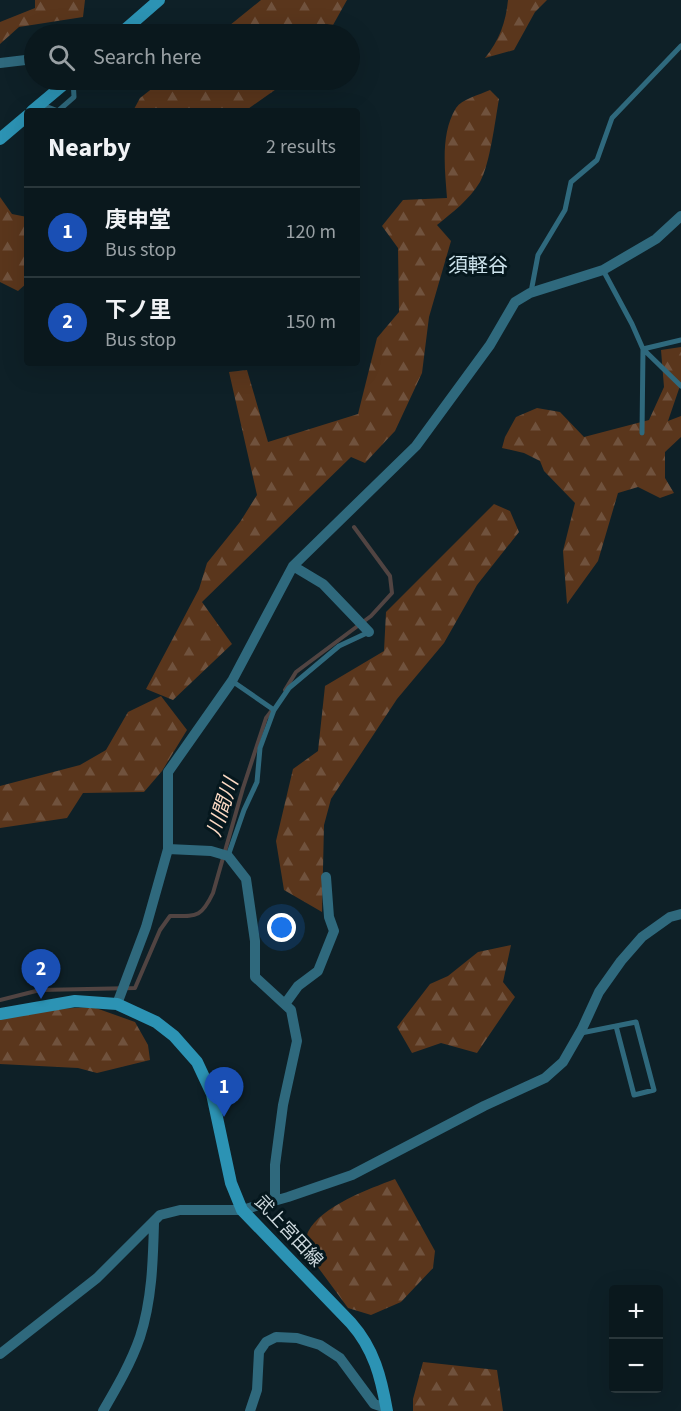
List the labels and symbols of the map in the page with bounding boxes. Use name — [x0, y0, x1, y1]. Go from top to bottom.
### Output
district label: 須軽谷 — [448, 252, 508, 280]
water label: 川間川 — [200, 773, 246, 840]
your location — [267, 913, 296, 942]
pin: 2 — [22, 950, 60, 999]
pin: 1 — [204, 1068, 244, 1117]
street label: 武上宮田線 — [249, 1190, 328, 1273]

